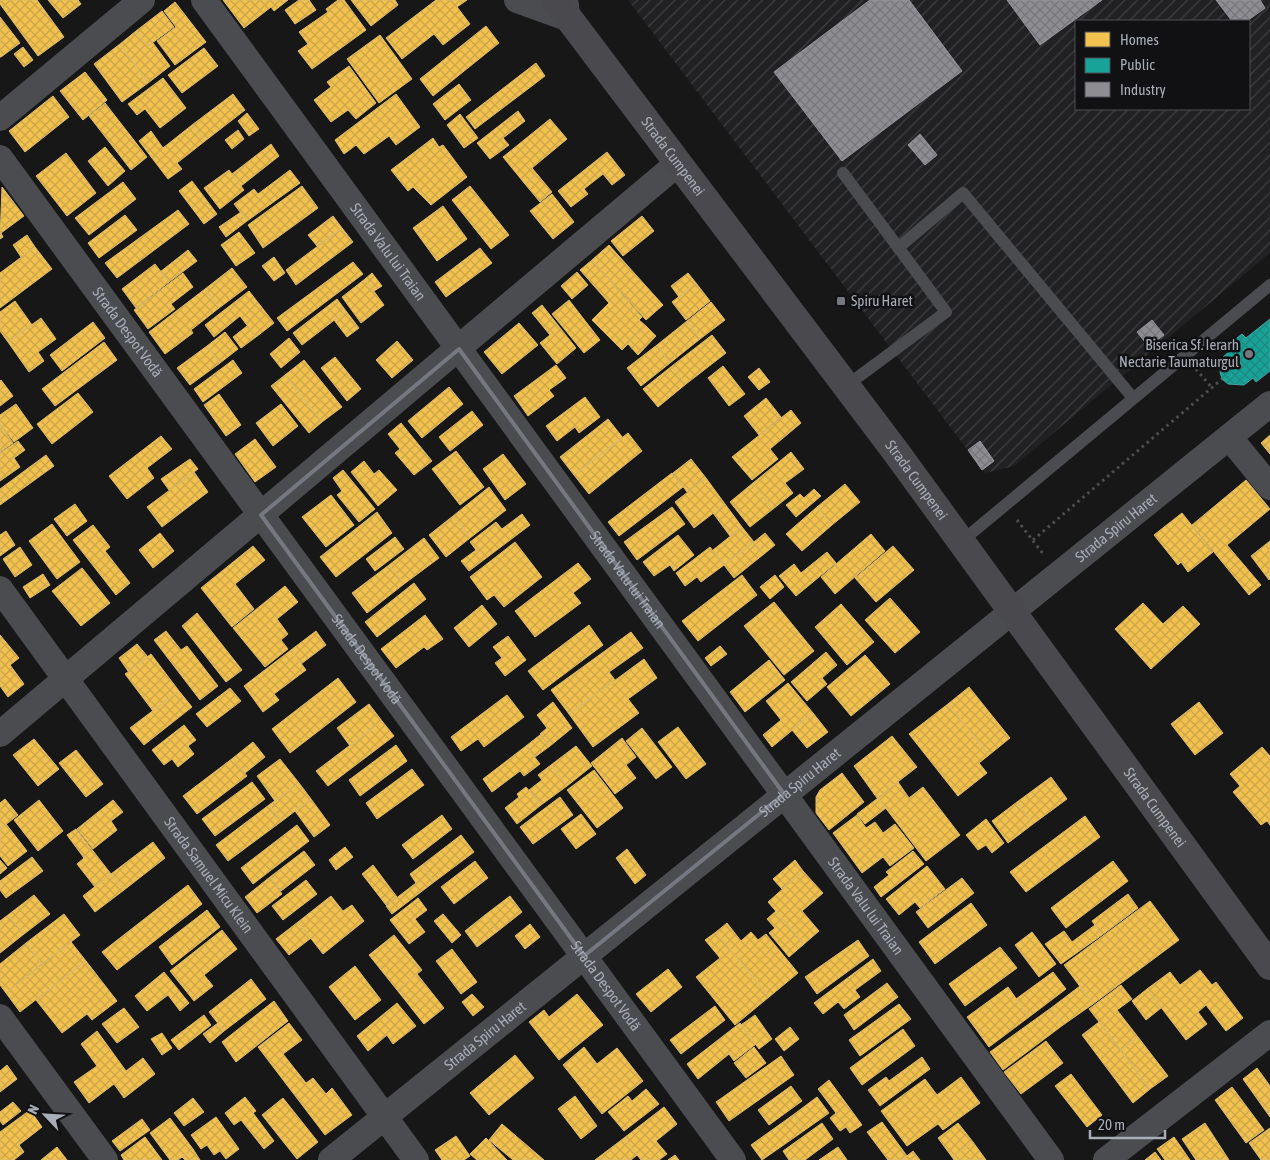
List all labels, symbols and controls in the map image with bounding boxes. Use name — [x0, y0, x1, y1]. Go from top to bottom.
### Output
legend — [1075, 20, 1250, 110]
text: Homes — [1120, 31, 1159, 48]
text: Public — [1120, 56, 1155, 73]
text: Industry — [1120, 81, 1166, 98]
street label: Strada Cumpenei — [638, 113, 709, 199]
street label: Strada Valu lui Traian — [347, 200, 430, 304]
street label: Strada Despot Vodă — [89, 284, 166, 380]
place label: Spiru Haret — [851, 292, 913, 309]
marker: Spiru Haret — [835, 295, 847, 307]
place label: Biserica Sf. Ierarh Nectarie Taumaturgul — [1119, 336, 1239, 370]
marker: Biserica Sf. Ierarh Nectarie Taumaturgul — [1243, 348, 1255, 360]
street label: Strada Cumpenei — [882, 437, 951, 523]
street label: Strada Spiru Haret — [1072, 490, 1160, 565]
street label: Strada Valu lui Traian — [587, 528, 669, 632]
street label: Strada Despot Vodă — [329, 611, 406, 707]
street label: Strada Spiru Haret — [755, 744, 844, 820]
street label: Strada Cumpenei — [1121, 764, 1190, 850]
street label: Strada Samuel Micu Klein — [161, 814, 257, 936]
street label: Strada Valu lui Traian — [825, 854, 907, 958]
street label: Strada Despot Vodă — [568, 938, 645, 1034]
street label: Strada Spiru Haret — [441, 998, 529, 1073]
north arrow — [20, 1090, 70, 1140]
text: N — [24, 1102, 42, 1117]
scale bar — [1090, 1108, 1165, 1140]
text: 20 m — [1098, 1116, 1125, 1133]

